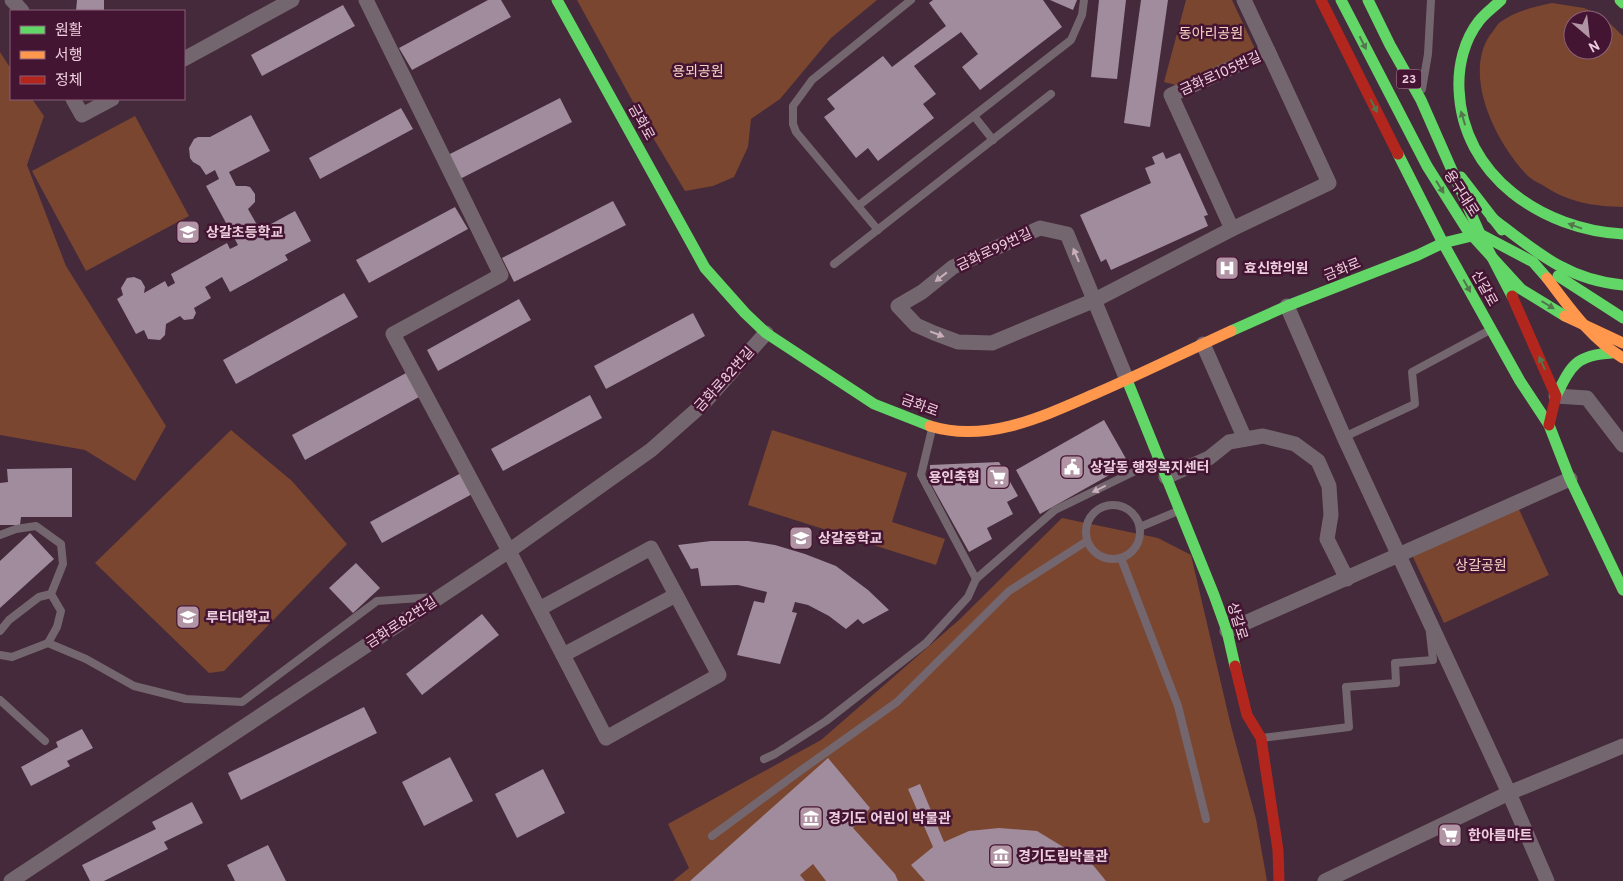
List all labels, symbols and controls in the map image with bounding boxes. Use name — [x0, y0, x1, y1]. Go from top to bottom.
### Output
legend — [10, 10, 185, 100]
north arrow — [1563, 10, 1613, 60]
text: 원활 — [55, 22, 83, 41]
park label: 동아리공원 — [1179, 26, 1243, 43]
text: N — [1585, 35, 1602, 55]
one-way arrow — [1359, 36, 1367, 51]
text: 서행 — [55, 47, 83, 66]
street label: 금화로105번길 — [1177, 49, 1264, 100]
park label: 용뫼공원 — [672, 64, 724, 81]
road number: 23 — [1396, 70, 1422, 88]
text: 정체 — [55, 72, 83, 91]
one-way arrow — [1370, 99, 1378, 113]
street label: 금화로 — [624, 102, 658, 144]
one-way arrow — [1459, 111, 1467, 126]
street label: 용구대로 — [1440, 168, 1482, 220]
one-way arrow — [1435, 180, 1444, 193]
school or university icon: 상갈초등학교 — [175, 219, 201, 245]
one-way arrow — [1567, 222, 1582, 230]
place label: 상갈초등학교 — [206, 224, 283, 242]
street label: 금화로99번길 — [954, 226, 1035, 275]
one-way arrow — [1072, 247, 1080, 262]
hospital icon: 효신한의원 — [1214, 255, 1240, 281]
street label: 금화로 — [1321, 255, 1364, 286]
place label: 효신한의원 — [1244, 260, 1308, 278]
street label: 신갈로 — [1467, 268, 1501, 310]
one-way arrow — [934, 272, 947, 283]
one-way arrow — [1463, 278, 1471, 293]
one-way arrow — [1541, 301, 1554, 310]
one-way arrow — [930, 330, 945, 338]
street label: 금화로82번길 — [692, 344, 759, 416]
one-way arrow — [1537, 355, 1546, 370]
street label: 금화로 — [898, 392, 941, 421]
public building icon: 상갈동 행정복지센터 — [1059, 454, 1085, 480]
place label: 상갈동 행정복지센터 — [1090, 460, 1209, 477]
supermarket icon: 용인축협 — [985, 464, 1011, 490]
place label: 용인축협 — [928, 470, 980, 487]
one-way arrow — [1092, 484, 1107, 493]
school or university icon: 상갈중학교 — [788, 525, 814, 551]
place label: 상갈중학교 — [818, 530, 883, 548]
park label: 상갈공원 — [1455, 558, 1507, 575]
street label: 금화로82번길 — [363, 594, 441, 653]
street label: 상갈로 — [1223, 600, 1250, 643]
school or university icon: 루터대학교 — [175, 604, 201, 630]
place label: 루터대학교 — [206, 609, 271, 627]
museum icon: 경기도 어린이 박물관 — [798, 805, 824, 831]
place label: 경기도 어린이 박물관 — [828, 811, 951, 828]
supermarket icon: 한아름마트 — [1437, 822, 1463, 848]
place label: 한아름마트 — [1468, 827, 1533, 845]
museum icon: 경기도립박물관 — [988, 843, 1014, 869]
place label: 경기도립박물관 — [1018, 849, 1108, 866]

